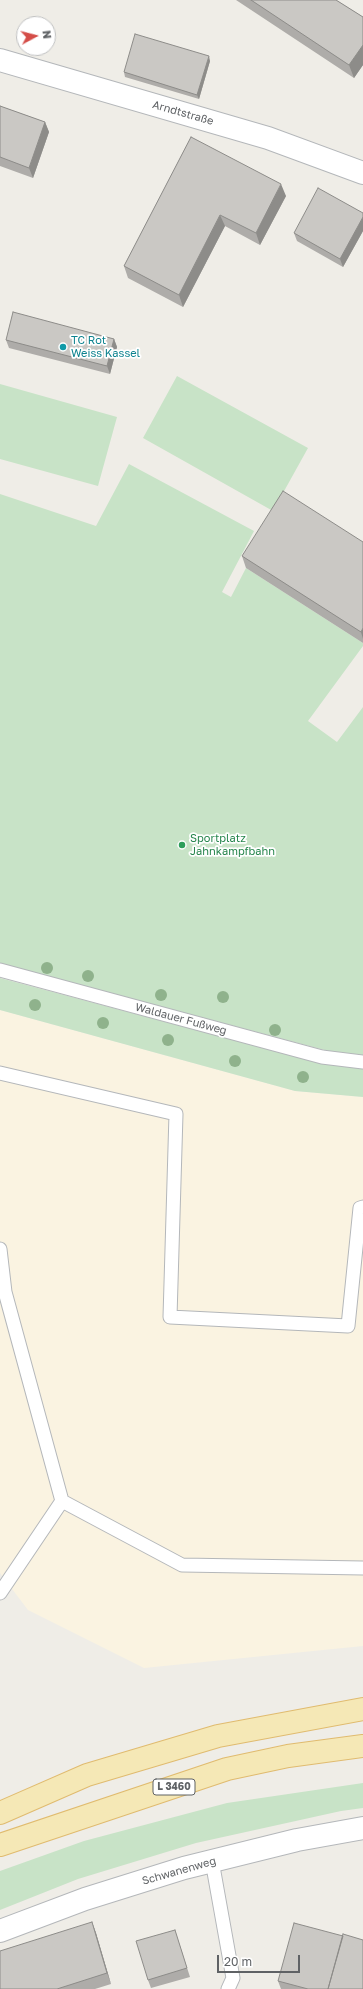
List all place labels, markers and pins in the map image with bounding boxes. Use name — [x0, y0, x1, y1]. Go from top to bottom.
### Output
place label: TC Rot Weiss Kassel — [71, 334, 140, 360]
marker: TC Rot Weiss Kassel — [58, 342, 68, 352]
place label: Sportplatz Jahnkampfbahn — [190, 832, 275, 858]
marker: Sportplatz Jahnkampfbahn — [177, 840, 187, 850]

